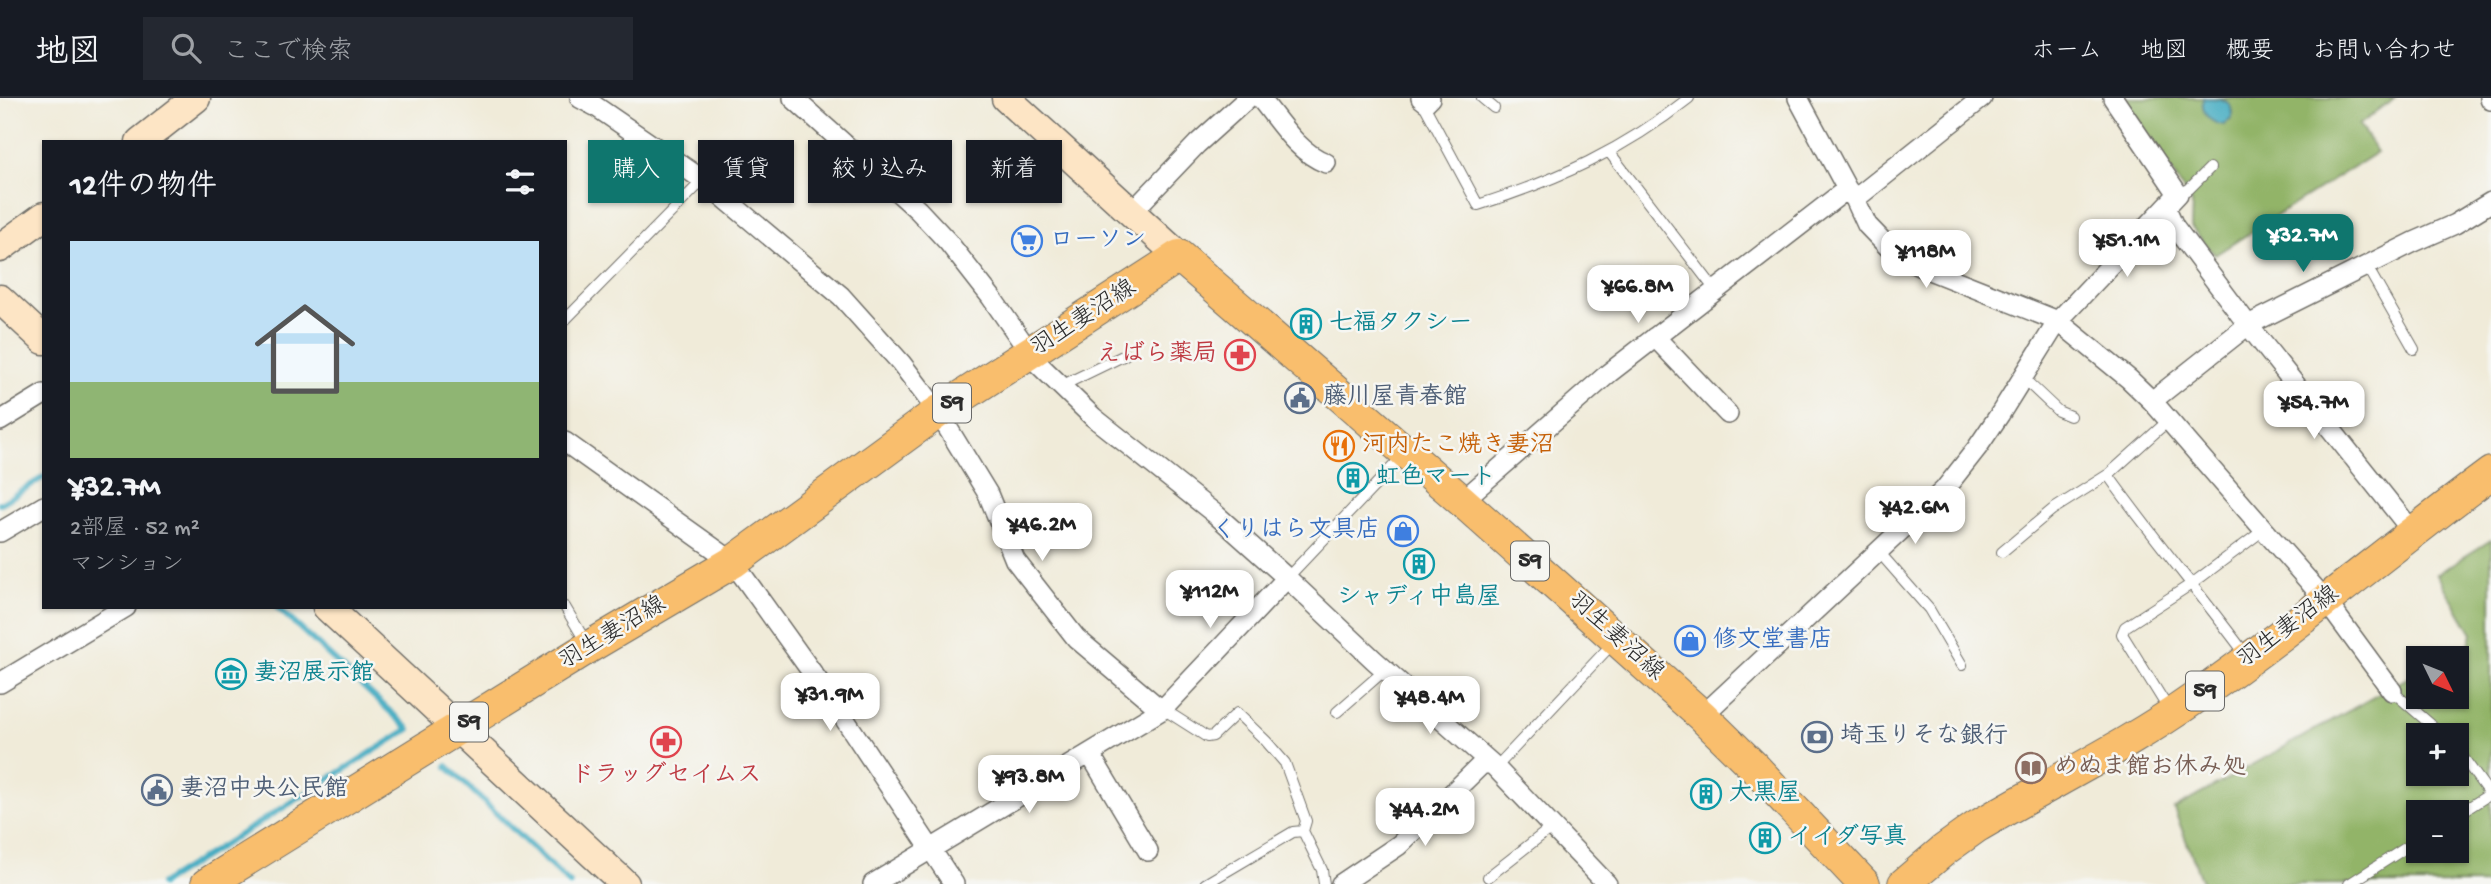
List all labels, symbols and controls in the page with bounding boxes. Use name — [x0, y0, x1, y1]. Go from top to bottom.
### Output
search box — [143, 17, 633, 80]
icon: search — [167, 29, 205, 67]
text: 地図 — [35, 36, 101, 74]
text: ここで検索 — [223, 38, 353, 69]
text: ホーム — [2031, 38, 2102, 67]
text: 地図 — [2140, 38, 2188, 67]
text: 概要 — [2226, 38, 2274, 67]
text: お問い合わせ — [2312, 38, 2456, 67]
chip: 購入 — [588, 140, 684, 203]
chip: 賃貸 — [698, 140, 794, 203]
chip: 絞り込み — [808, 140, 952, 203]
chip: 新着 — [966, 140, 1062, 203]
icon: filters — [501, 163, 539, 201]
text: 12件の物件 — [70, 171, 217, 206]
pin: ¥32.7M — [2246, 214, 2360, 274]
pin: ¥51.1M — [2070, 220, 2184, 279]
text: ¥32.7M — [2268, 223, 2338, 250]
supermarket icon: ローソン — [1010, 224, 1044, 258]
place label: ローソン — [1050, 227, 1146, 256]
text: ¥51.1M — [2095, 228, 2159, 255]
pin: ¥118M — [1877, 230, 1975, 290]
text: ¥118M — [1897, 239, 1955, 266]
pin: ¥66.8M — [1581, 266, 1695, 325]
street label: 羽生妻沼線 — [1025, 273, 1142, 364]
text: ¥66.8M — [1603, 274, 1673, 301]
icon: home — [242, 286, 368, 412]
building icon: 七福タクシー — [1289, 307, 1323, 341]
place label: 七福タクシー — [1329, 310, 1473, 339]
pharmacy icon: えばら薬局 — [1223, 338, 1257, 372]
place label: えばら薬局 — [1097, 340, 1217, 370]
public building icon: 藤川屋青春館 — [1283, 381, 1317, 415]
pin: ¥54.7M — [2257, 382, 2371, 441]
place label: 藤川屋青春館 — [1323, 383, 1467, 413]
road number: 59 — [933, 384, 971, 422]
text: ¥54.7M — [2280, 390, 2348, 417]
restaurant icon: 河内たこ焼き妻沼 — [1322, 429, 1356, 463]
place label: 河内たこ焼き妻沼 — [1362, 431, 1554, 461]
building icon: 虹色マート — [1336, 461, 1370, 495]
place label: 虹色マート — [1376, 463, 1496, 493]
text: ¥32.7M — [70, 472, 160, 507]
pin: ¥42.6M — [1858, 486, 1972, 546]
text: ¥42.6M — [1881, 495, 1949, 522]
pin: ¥46.2M — [985, 504, 1099, 563]
text: ¥46.2M — [1008, 512, 1076, 539]
shop icon: くりはら文具店 — [1386, 514, 1420, 548]
text: 2部屋 · 52 m² — [70, 516, 200, 543]
place label: くりはら文具店 — [1212, 516, 1380, 546]
road number: 59 — [1511, 542, 1549, 580]
building icon: シャディ中島屋 — [1402, 547, 1436, 581]
text: マンション — [70, 552, 184, 579]
pin: ¥112M — [1161, 570, 1259, 630]
text: ¥112M — [1182, 579, 1238, 606]
street label: 羽生妻沼線 — [2232, 580, 2346, 676]
place label: シャディ中島屋 — [1337, 583, 1501, 613]
street label: 羽生妻沼線 — [1561, 585, 1670, 688]
street label: 羽生妻沼線 — [554, 590, 672, 677]
shop icon: 修文堂書店 — [1673, 624, 1707, 658]
place label: 修文堂書店 — [1713, 626, 1833, 656]
north arrow — [2406, 646, 2469, 709]
map controls — [2406, 646, 2469, 863]
museum icon: 妻沼展示館 — [214, 657, 248, 691]
place label: 妻沼展示館 — [254, 659, 374, 689]
road number: 59 — [2186, 671, 2224, 710]
pin: ¥31.9M — [773, 674, 887, 733]
pin: ¥48.4M — [1373, 676, 1487, 736]
text: ¥31.9M — [797, 682, 863, 709]
text: ¥48.4M — [1396, 685, 1464, 712]
road number: 59 — [450, 702, 488, 742]
bank icon: 埼玉りそな銀行 — [1800, 720, 1834, 754]
place label: 埼玉りそな銀行 — [1840, 722, 2008, 752]
button: + — [2406, 723, 2469, 786]
pharmacy icon: ドラッグセイムス — [649, 725, 683, 759]
library icon: めぬま館お休み処 — [2014, 751, 2048, 785]
place label: めぬま館お休み処 — [2054, 753, 2246, 783]
pin: ¥93.8M — [972, 756, 1086, 815]
place label: ドラッグセイムス — [570, 761, 762, 791]
text: ¥93.8M — [994, 764, 1064, 791]
public building icon: 妻沼中央公民館 — [140, 773, 174, 807]
place label: 妻沼中央公民館 — [180, 775, 348, 805]
building icon: 大黒屋 — [1689, 777, 1723, 811]
place label: 大黒屋 — [1729, 780, 1801, 809]
pin: ¥44.2M — [1368, 788, 1482, 848]
text: ¥44.2M — [1392, 797, 1458, 824]
button: − — [2406, 800, 2469, 863]
building icon: イイダ写真 — [1748, 821, 1782, 855]
place label: イイダ写真 — [1788, 823, 1907, 853]

